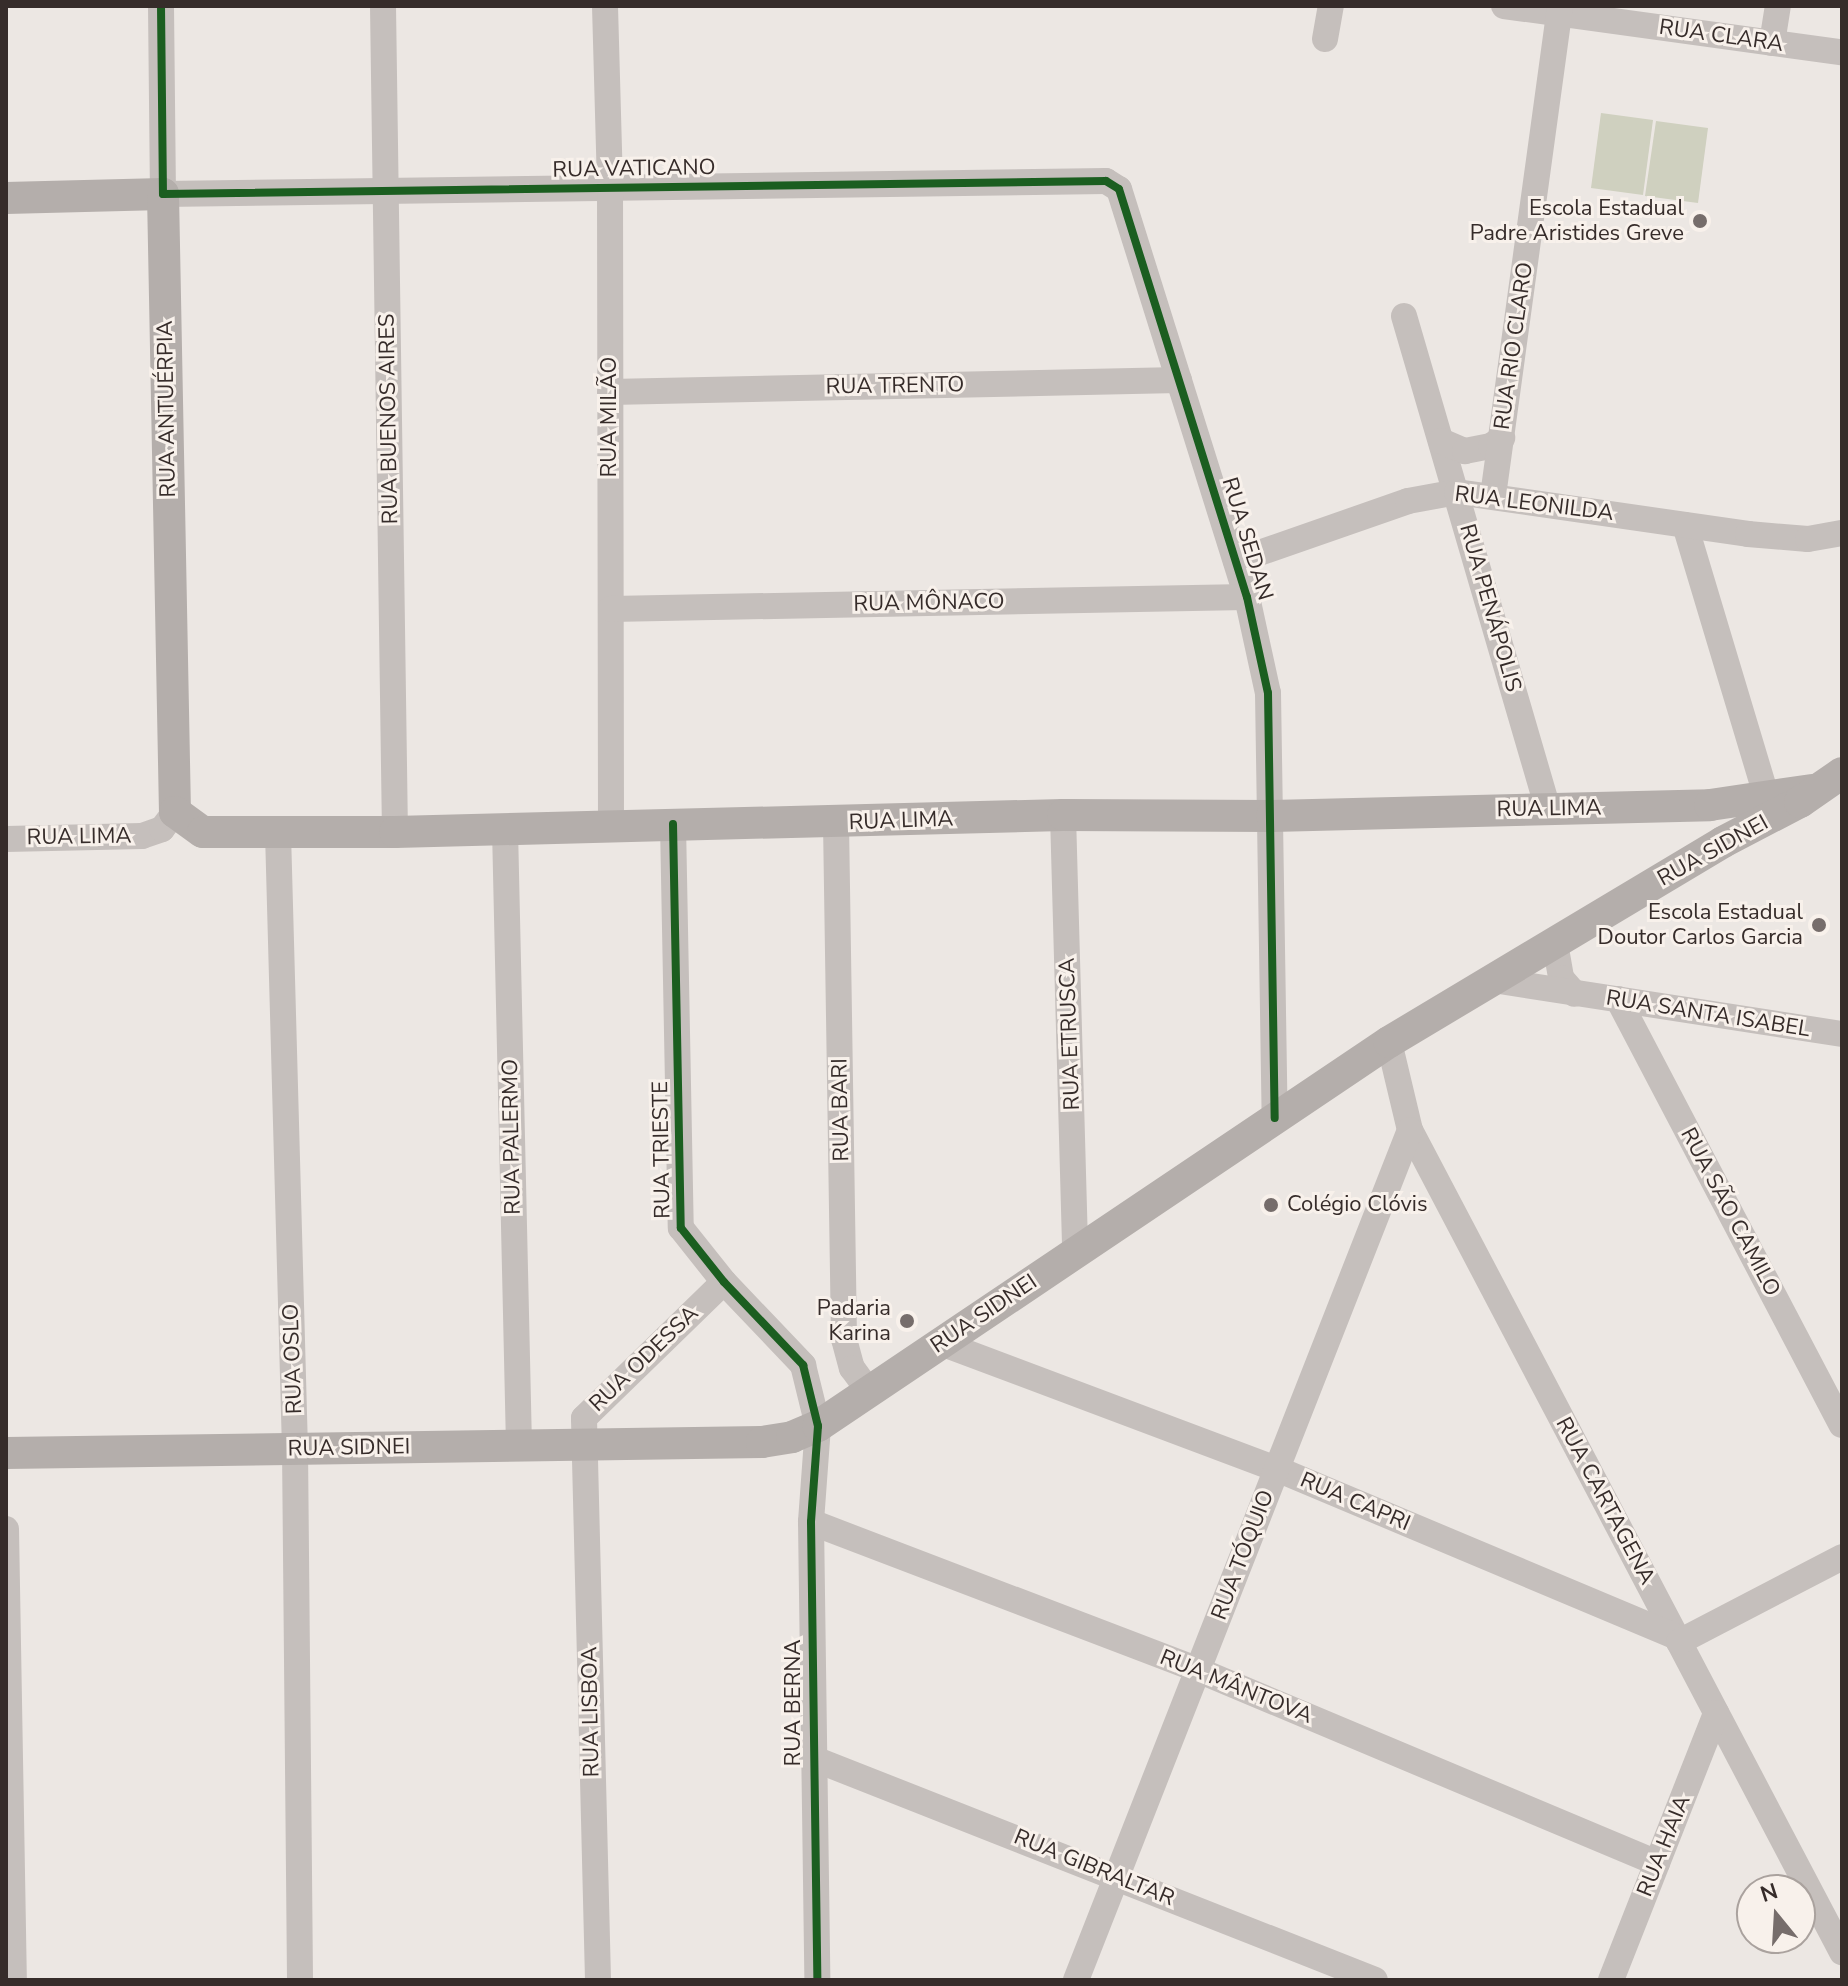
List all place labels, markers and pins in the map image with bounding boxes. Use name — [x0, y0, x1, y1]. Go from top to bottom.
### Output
place label: Escola Estadual Padre Aristides Greve — [1470, 195, 1684, 246]
marker: Escola Estadual Padre Aristides Greve — [1691, 212, 1709, 230]
place label: Escola Estadual Doutor Carlos Garcia — [1598, 899, 1803, 950]
marker: Escola Estadual Doutor Carlos Garcia — [1810, 916, 1828, 934]
place label: Colégio Clóvis — [1287, 1192, 1428, 1218]
marker: Colégio Clóvis — [1262, 1196, 1280, 1214]
place label: Padaria Karina — [817, 1295, 891, 1346]
marker: Padaria Karina — [898, 1312, 916, 1330]

